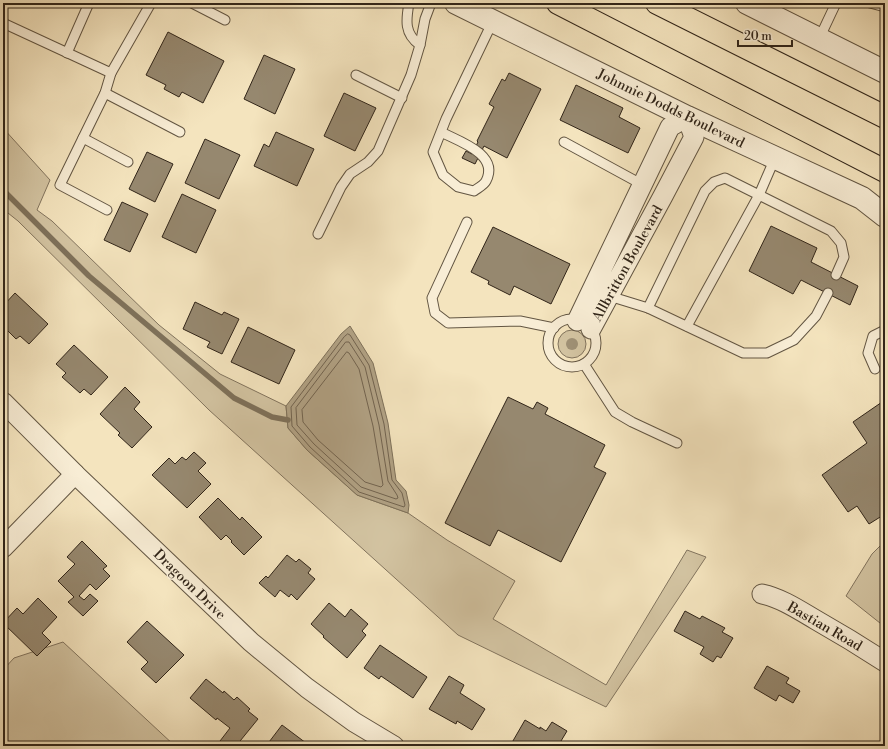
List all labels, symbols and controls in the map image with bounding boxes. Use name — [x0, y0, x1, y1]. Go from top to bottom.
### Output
scale bar — [738, 22, 792, 48]
text: 20 m — [744, 29, 772, 44]
street label: Johnnie Dodds Boulevard — [593, 65, 747, 152]
street label: Allbritton Boulevard — [588, 202, 667, 326]
street label: Dragoon Drive — [149, 546, 229, 624]
street label: Bastian Road — [783, 598, 865, 656]

